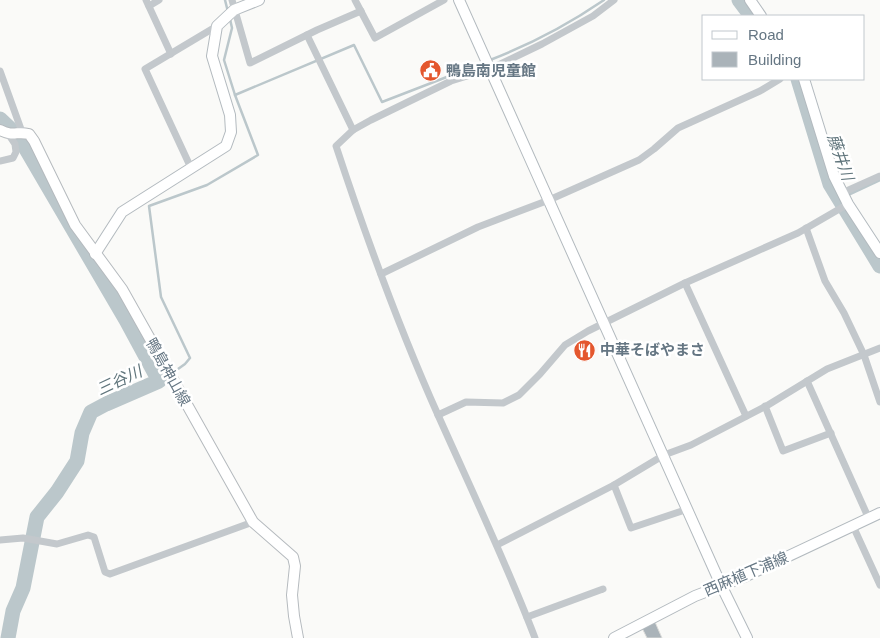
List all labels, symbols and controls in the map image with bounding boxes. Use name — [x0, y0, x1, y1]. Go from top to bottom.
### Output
legend — [702, 15, 865, 80]
text: Road — [748, 26, 784, 43]
text: Building — [748, 51, 801, 68]
public building icon: 鴨島南児童館 — [418, 59, 442, 83]
place label: 鴨島南児童館 — [446, 62, 536, 79]
water label: 藤井川 — [825, 132, 857, 185]
street label: 鴨島神山線 — [143, 335, 194, 409]
restaurant icon: 中華そばやまさ — [572, 338, 596, 362]
place label: 中華そばやまさ — [600, 341, 705, 358]
water label: 三谷川 — [94, 362, 146, 398]
street label: 西麻植下浦線 — [701, 548, 791, 599]

